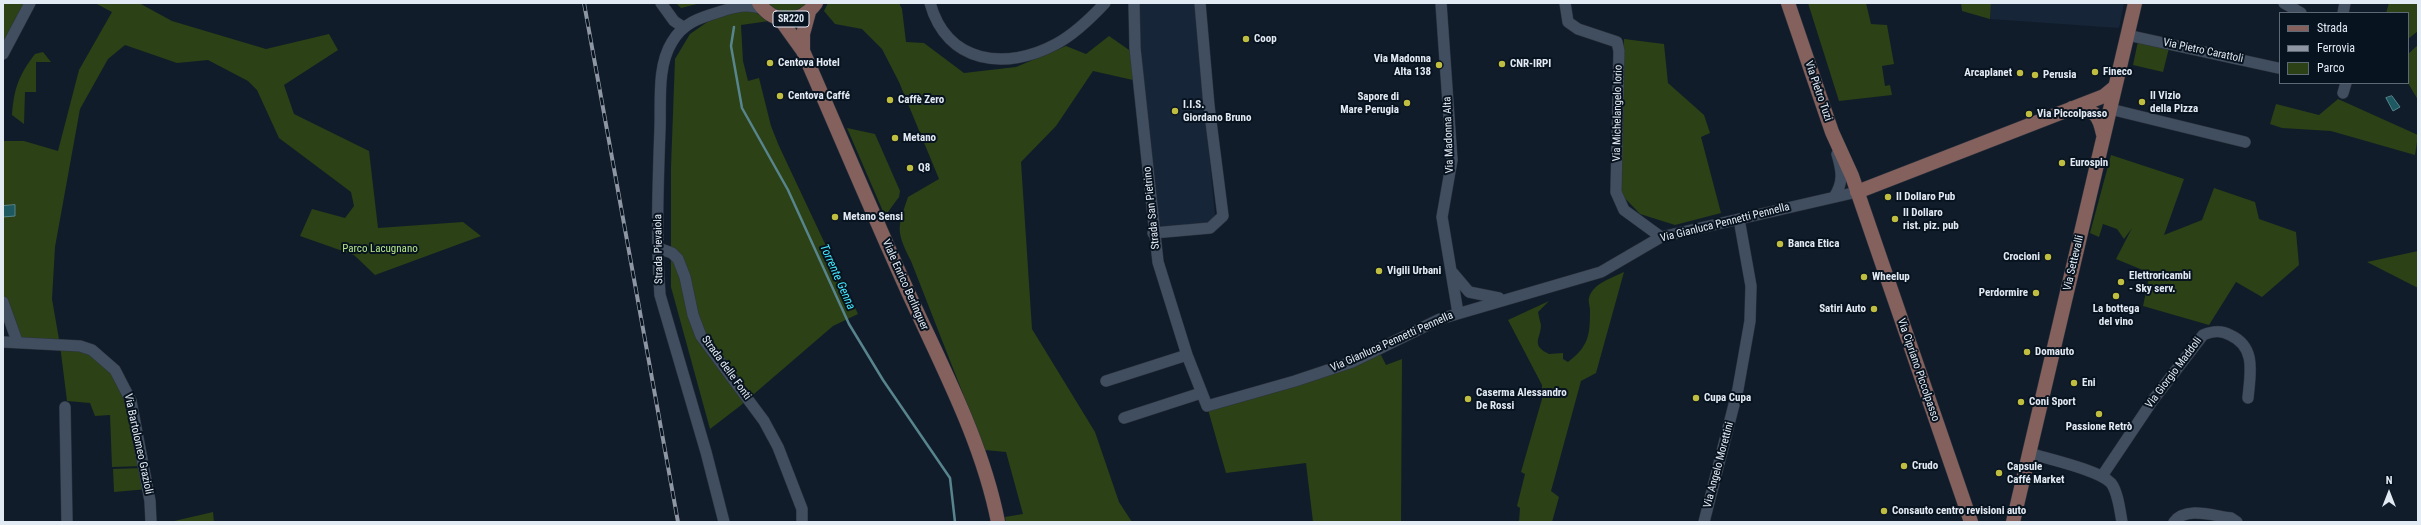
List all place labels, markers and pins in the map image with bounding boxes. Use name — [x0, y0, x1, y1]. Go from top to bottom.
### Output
place label: Coop — [1254, 32, 1277, 46]
marker: Coop — [1241, 34, 1251, 44]
place label: Via Madonna Alta 138 — [1374, 52, 1431, 78]
place label: Centova Hotel — [778, 56, 840, 70]
place label: CNR-IRPI — [1510, 57, 1551, 71]
marker: Centova Hotel — [765, 58, 775, 68]
marker: CNR-IRPI — [1497, 59, 1507, 69]
marker: Via Madonna Alta 138 — [1434, 60, 1444, 70]
place label: Fineco — [2103, 65, 2132, 79]
place label: Arcaplanet — [1964, 66, 2012, 80]
marker: Fineco — [2090, 67, 2100, 77]
marker: Arcaplanet — [2015, 68, 2025, 78]
place label: Perusia — [2043, 68, 2076, 82]
marker: Perusia — [2030, 70, 2040, 80]
place label: Centova Caffé — [788, 89, 850, 103]
place label: Il Vizio della Pizza — [2150, 89, 2198, 115]
place label: Sapore di Mare Perugia — [1340, 90, 1399, 116]
marker: Centova Caffé — [775, 91, 785, 101]
place label: Caffè Zero — [898, 93, 944, 107]
marker: Caffè Zero — [885, 95, 895, 105]
marker: Il Vizio della Pizza — [2137, 97, 2147, 107]
place label: I.I.S. Giordano Bruno — [1183, 98, 1251, 124]
marker: Sapore di Mare Perugia — [1402, 98, 1412, 108]
marker: I.I.S. Giordano Bruno — [1170, 106, 1180, 116]
place label: Via Piccolpasso — [2037, 107, 2107, 121]
marker: Via Piccolpasso — [2024, 109, 2034, 119]
place label: Metano — [903, 131, 936, 145]
marker: Metano — [890, 133, 900, 143]
place label: Eurospin — [2070, 156, 2108, 170]
marker: Eurospin — [2057, 158, 2067, 168]
place label: Q8 — [918, 161, 930, 175]
marker: Q8 — [905, 163, 915, 173]
place label: Il Dollaro Pub — [1896, 190, 1955, 204]
marker: Il Dollaro Pub — [1883, 192, 1893, 202]
place label: Il Dollaro rist. piz. pub — [1903, 206, 1959, 232]
place label: Metano Sensi — [843, 210, 903, 224]
marker: Metano Sensi — [830, 212, 840, 222]
marker: Il Dollaro rist. piz. pub — [1890, 214, 1900, 224]
place label: Banca Etica — [1788, 237, 1839, 251]
marker: Banca Etica — [1775, 239, 1785, 249]
place label: Crocioni — [2003, 250, 2040, 264]
marker: Crocioni — [2043, 252, 2053, 262]
place label: Vigili Urbani — [1387, 264, 1441, 278]
marker: Vigili Urbani — [1374, 266, 1384, 276]
place label: Elettroricambi - Sky serv. — [2129, 269, 2191, 295]
place label: Wheelup — [1872, 270, 1910, 284]
marker: Wheelup — [1859, 272, 1869, 282]
marker: Elettroricambi - Sky serv. — [2116, 277, 2126, 287]
place label: Perdormire — [1979, 286, 2028, 300]
marker: Perdormire — [2031, 288, 2041, 298]
marker: La bottega del vino — [2111, 291, 2121, 301]
place label: Satiri Auto — [1819, 302, 1866, 316]
place label: La bottega del vino — [2093, 302, 2139, 328]
marker: Satiri Auto — [1869, 304, 1879, 314]
place label: Domauto — [2035, 345, 2074, 359]
marker: Domauto — [2022, 347, 2032, 357]
place label: Eni — [2082, 376, 2096, 390]
marker: Eni — [2069, 378, 2079, 388]
place label: Caserma Alessandro De Rossi — [1476, 386, 1567, 412]
place label: Cupa Cupa — [1704, 391, 1751, 405]
marker: Cupa Cupa — [1691, 393, 1701, 403]
marker: Caserma Alessandro De Rossi — [1463, 394, 1473, 404]
place label: Coni Sport — [2029, 395, 2076, 409]
marker: Coni Sport — [2016, 397, 2026, 407]
marker: Passione Retrò — [2094, 409, 2104, 419]
place label: Passione Retrò — [2066, 420, 2132, 434]
place label: Crudo — [1912, 459, 1938, 473]
place label: Capsule Caffé Market — [2007, 460, 2064, 486]
marker: Crudo — [1899, 461, 1909, 471]
marker: Capsule Caffé Market — [1994, 468, 2004, 478]
place label: Consauto centro revisioni auto — [1892, 504, 2026, 518]
marker: Consauto centro revisioni auto — [1879, 506, 1889, 516]

